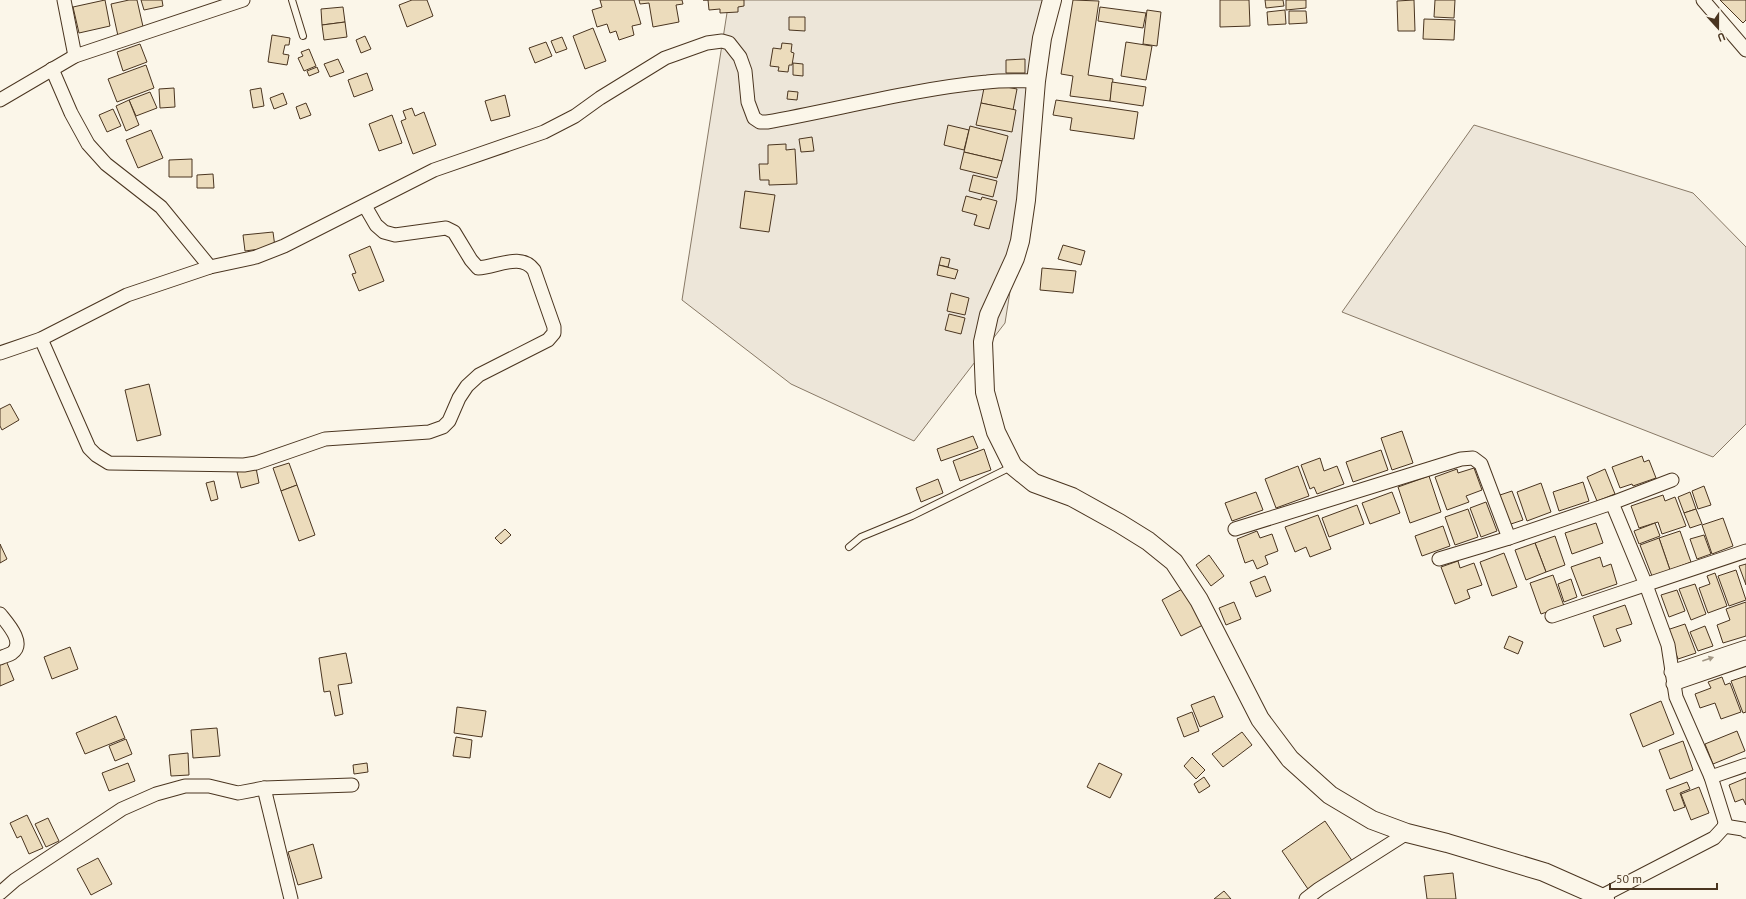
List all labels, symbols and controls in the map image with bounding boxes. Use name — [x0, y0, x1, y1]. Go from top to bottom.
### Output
north arrow — [1698, 8, 1738, 48]
text: U — [1716, 30, 1727, 45]
one-way arrow — [1703, 656, 1715, 662]
scale bar — [1610, 865, 1717, 891]
text: 50 m — [1616, 871, 1642, 886]

